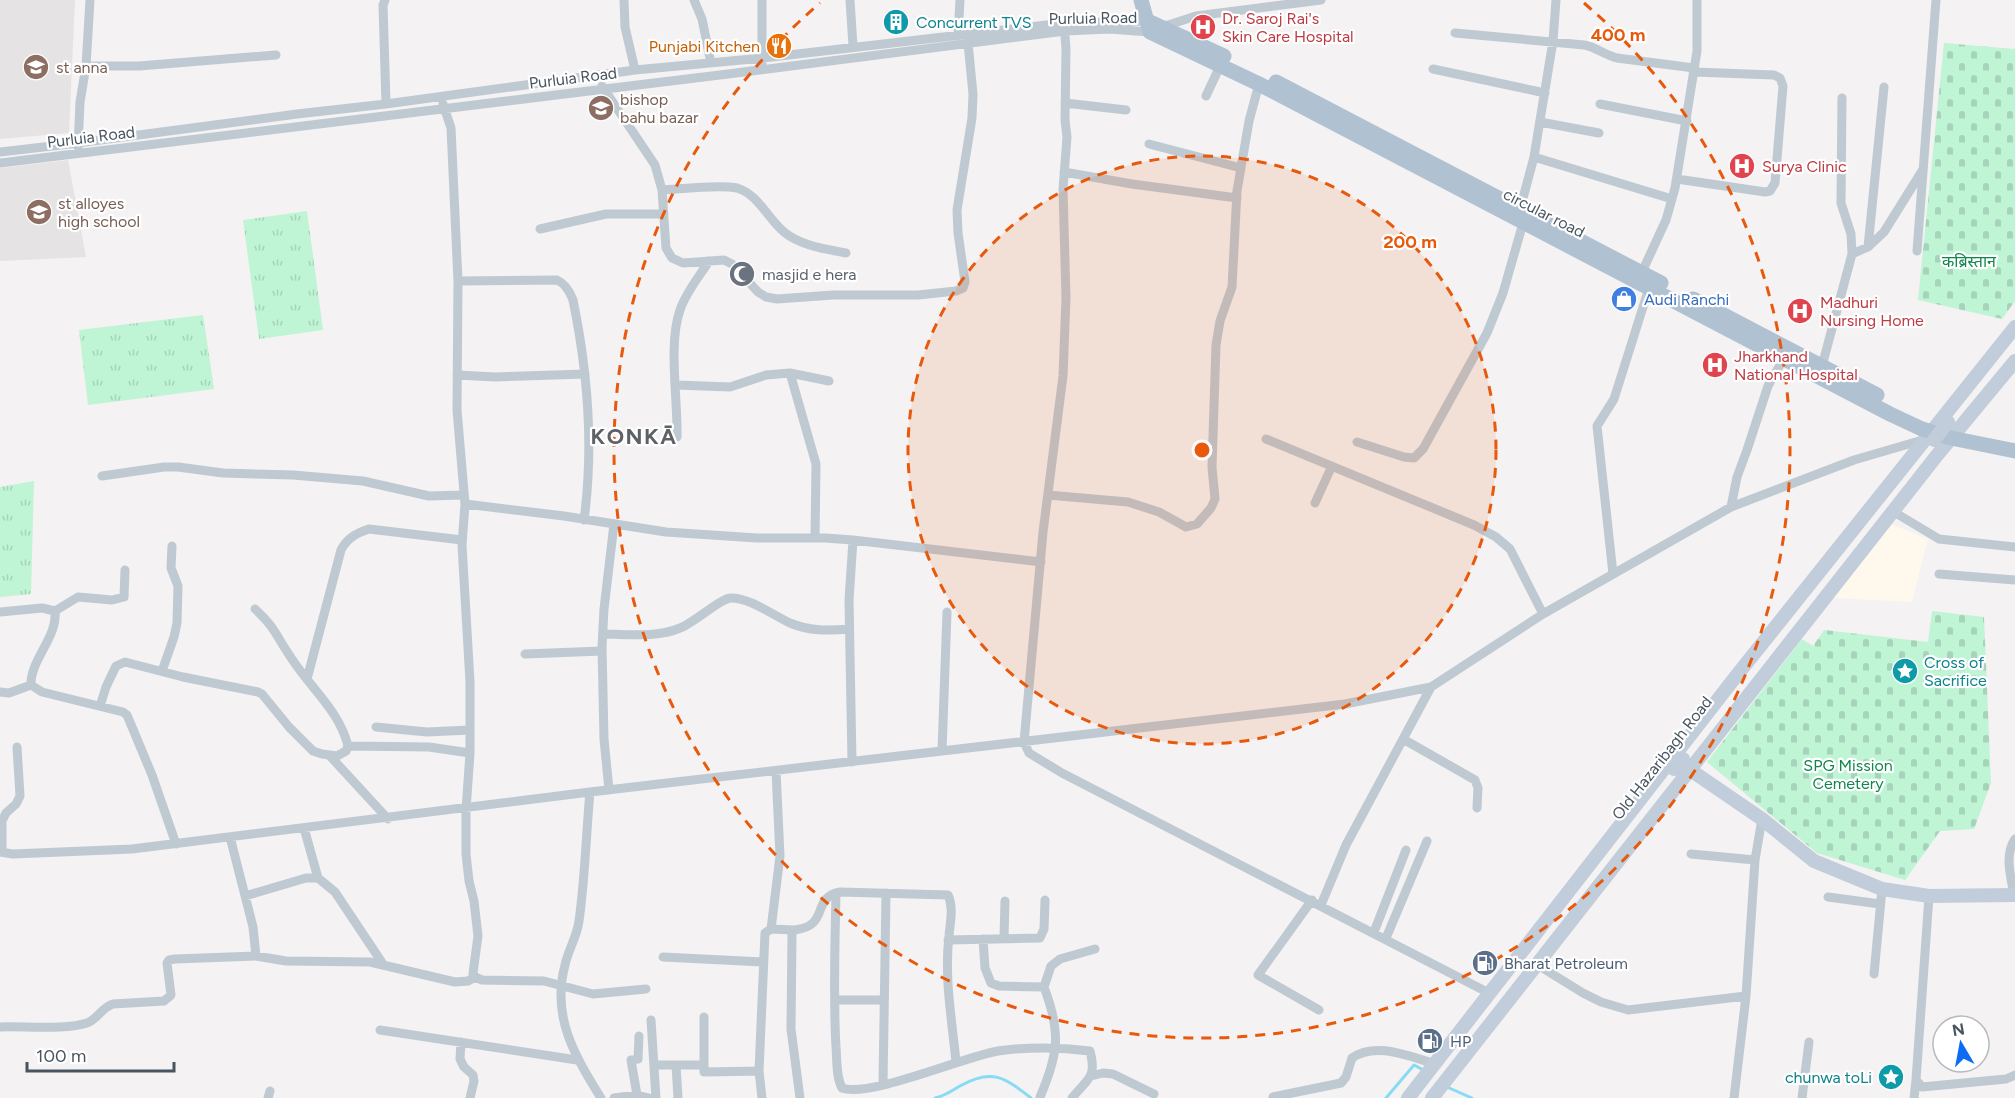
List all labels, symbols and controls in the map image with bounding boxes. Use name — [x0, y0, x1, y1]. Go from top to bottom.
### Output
building icon: Concurrent TVS — [881, 7, 911, 37]
street label: Purluia Road — [1049, 8, 1137, 28]
place label: Dr. Saroj Rai's Skin Care Hospital — [1222, 9, 1354, 46]
hospital icon: Dr. Saroj Rai's Skin Care Hospital — [1188, 12, 1218, 42]
place label: Concurrent TVS — [916, 13, 1032, 32]
text: 400 m — [1591, 24, 1645, 46]
restaurant icon: Punjabi Kitchen — [764, 31, 794, 61]
place label: Punjabi Kitchen — [649, 37, 760, 56]
school or university icon: st anna — [21, 52, 51, 82]
place label: st anna — [56, 58, 108, 77]
street label: Purluia Road — [528, 63, 618, 93]
place label: bishop bahu bazar — [620, 90, 699, 127]
school or university icon: bishop bahu bazar — [586, 93, 616, 123]
street label: Purluia Road — [46, 122, 136, 152]
hospital icon: Surya Clinic — [1727, 151, 1757, 181]
place label: Surya Clinic — [1762, 157, 1847, 176]
street label: circular road — [1500, 184, 1588, 242]
place label: st alloyes high school — [58, 194, 140, 231]
school or university icon: st alloyes high school — [24, 197, 54, 227]
text: 200 m — [1383, 231, 1437, 253]
park label: कब्रिस्तान — [1942, 252, 1997, 271]
mosque icon: masjid e hera — [727, 259, 757, 289]
place label: masjid e hera — [762, 265, 857, 284]
shop icon: Audi Ranchi — [1609, 284, 1639, 314]
place label: Audi Ranchi — [1644, 290, 1729, 309]
place label: Madhuri Nursing Home — [1820, 293, 1924, 330]
hospital icon: Madhuri Nursing Home — [1785, 296, 1815, 326]
place label: Jharkhand National Hospital — [1734, 347, 1858, 384]
hospital icon: Jharkhand National Hospital — [1700, 350, 1730, 380]
district label: KONKĀ — [591, 423, 677, 450]
centre of rings — [1192, 440, 1212, 460]
place label: Cross of Sacrifice — [1924, 653, 1987, 690]
place icon: Cross of Sacrifice — [1890, 656, 1920, 686]
street label: Old Hazaribagh Road — [1608, 693, 1716, 823]
park label: SPG Mission Cemetery — [1803, 756, 1893, 793]
fuel station icon: Bharat Petroleum — [1470, 948, 1500, 978]
place label: Bharat Petroleum — [1504, 954, 1628, 973]
north arrow — [1931, 1014, 1991, 1074]
text: N — [1951, 1019, 1966, 1040]
fuel station icon: HP — [1415, 1026, 1445, 1056]
place label: HP — [1450, 1032, 1471, 1051]
scale bar — [27, 1035, 174, 1073]
text: 100 m — [36, 1045, 86, 1067]
place icon: chunwa toLi — [1876, 1062, 1906, 1092]
place label: chunwa toLi — [1785, 1068, 1872, 1087]

